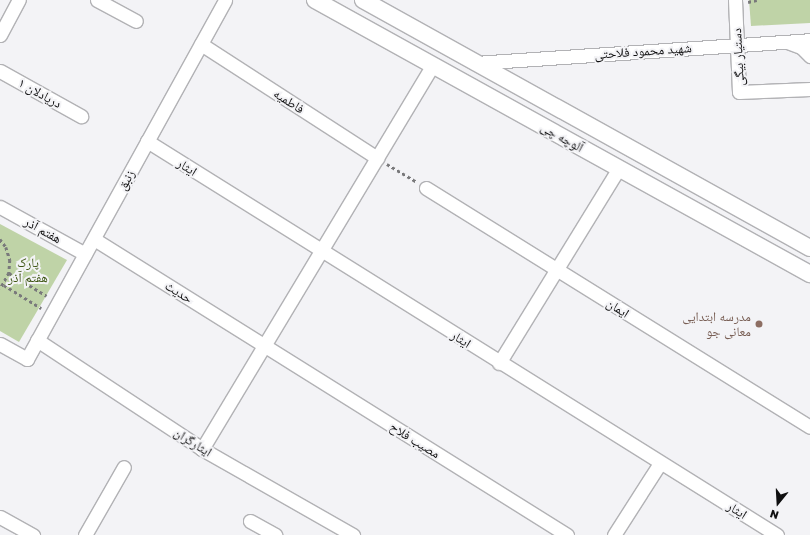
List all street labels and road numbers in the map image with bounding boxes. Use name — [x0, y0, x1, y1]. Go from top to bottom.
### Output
street label: دستیار بیگی — [729, 28, 747, 86]
street label: شهید محمود فلاحتی — [594, 40, 692, 62]
street label: دریادلان ۱ — [16, 75, 64, 111]
street label: فاطمیه — [271, 85, 307, 117]
street label: آلوچه چی — [538, 119, 586, 155]
street label: ایثار — [174, 155, 200, 179]
street label: زنبق — [114, 167, 138, 193]
street label: هفتم آذر — [22, 214, 64, 246]
street label: حدیث — [162, 278, 196, 306]
street label: ایمان — [604, 295, 632, 321]
street label: ایثار — [448, 327, 474, 351]
street label: مصیب فلاح — [387, 418, 443, 462]
street label: ایثارگران — [171, 424, 215, 460]
street label: ایثار — [724, 498, 750, 522]

